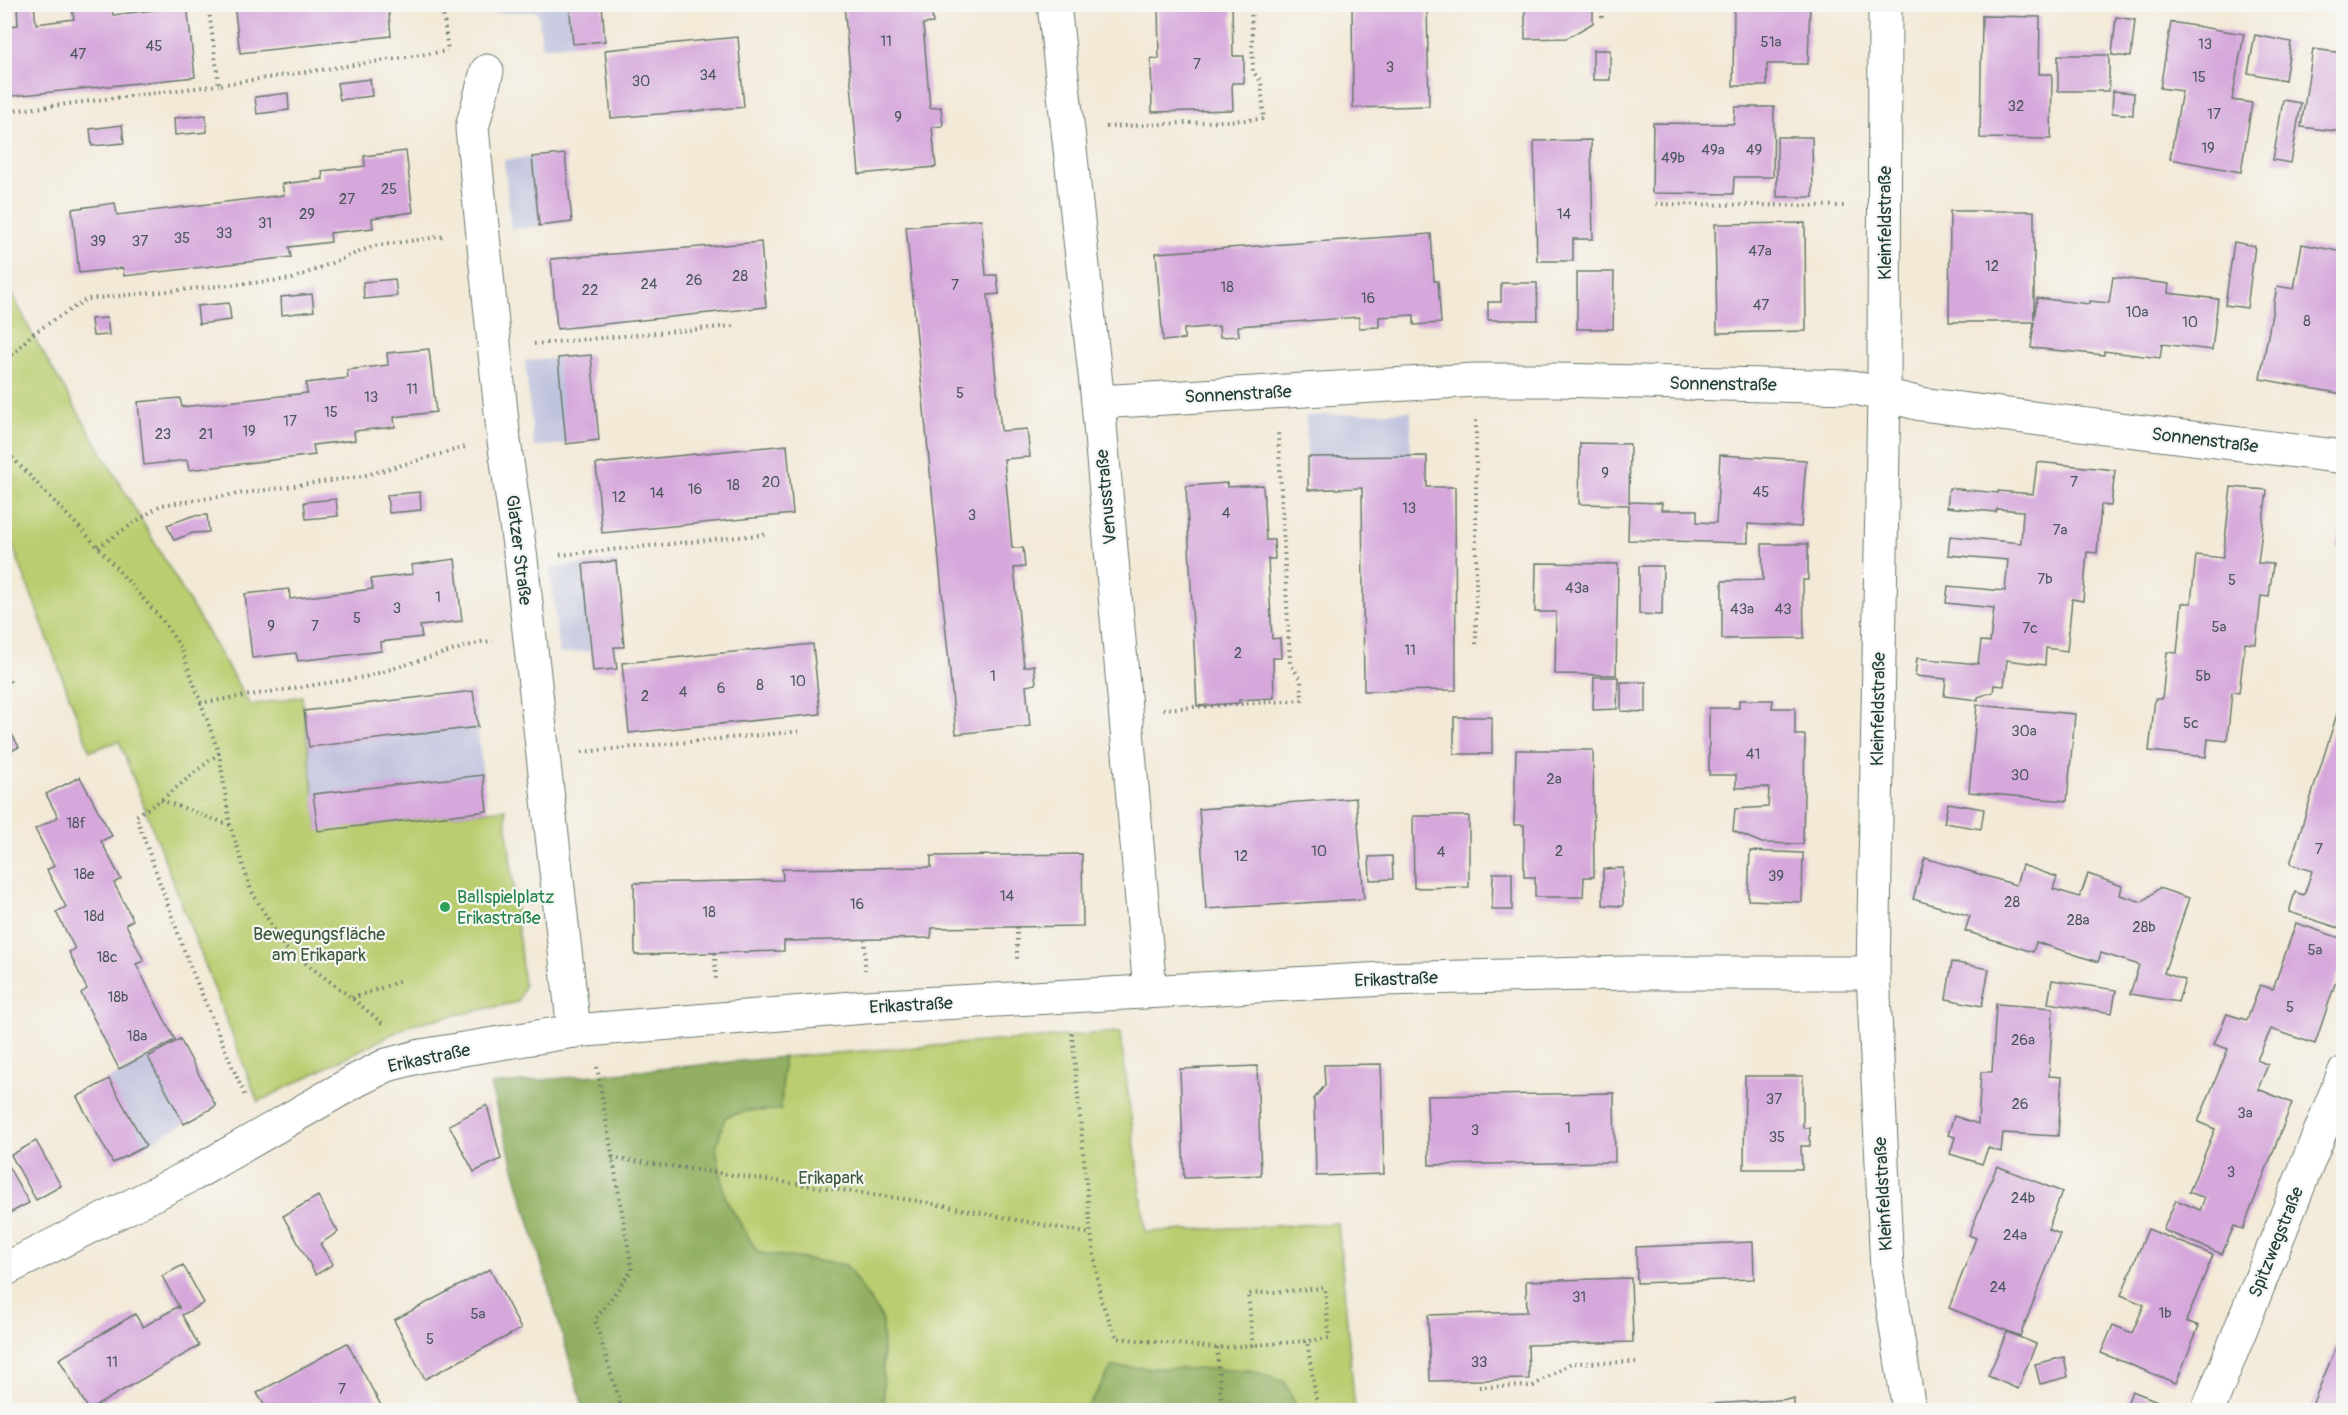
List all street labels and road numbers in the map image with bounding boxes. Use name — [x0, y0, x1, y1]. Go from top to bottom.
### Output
street label: Kleinfeldstraße — [1874, 166, 1897, 280]
street label: Sonnenstraße — [1669, 372, 1777, 397]
street label: Sonnenstraße — [1184, 380, 1292, 409]
street label: Sonnenstraße — [2150, 423, 2260, 458]
street label: Venusstraße — [1091, 448, 1122, 545]
street label: Glatzer Straße — [500, 494, 537, 607]
street label: Kleinfeldstraße — [1866, 652, 1891, 766]
street label: Erikastraße — [1354, 967, 1438, 992]
street label: Erikastraße — [869, 992, 954, 1019]
street label: Erikastraße — [386, 1039, 473, 1078]
street label: Kleinfeldstraße — [1869, 1136, 1898, 1252]
street label: Spitzwegstraße — [2244, 1183, 2309, 1301]

